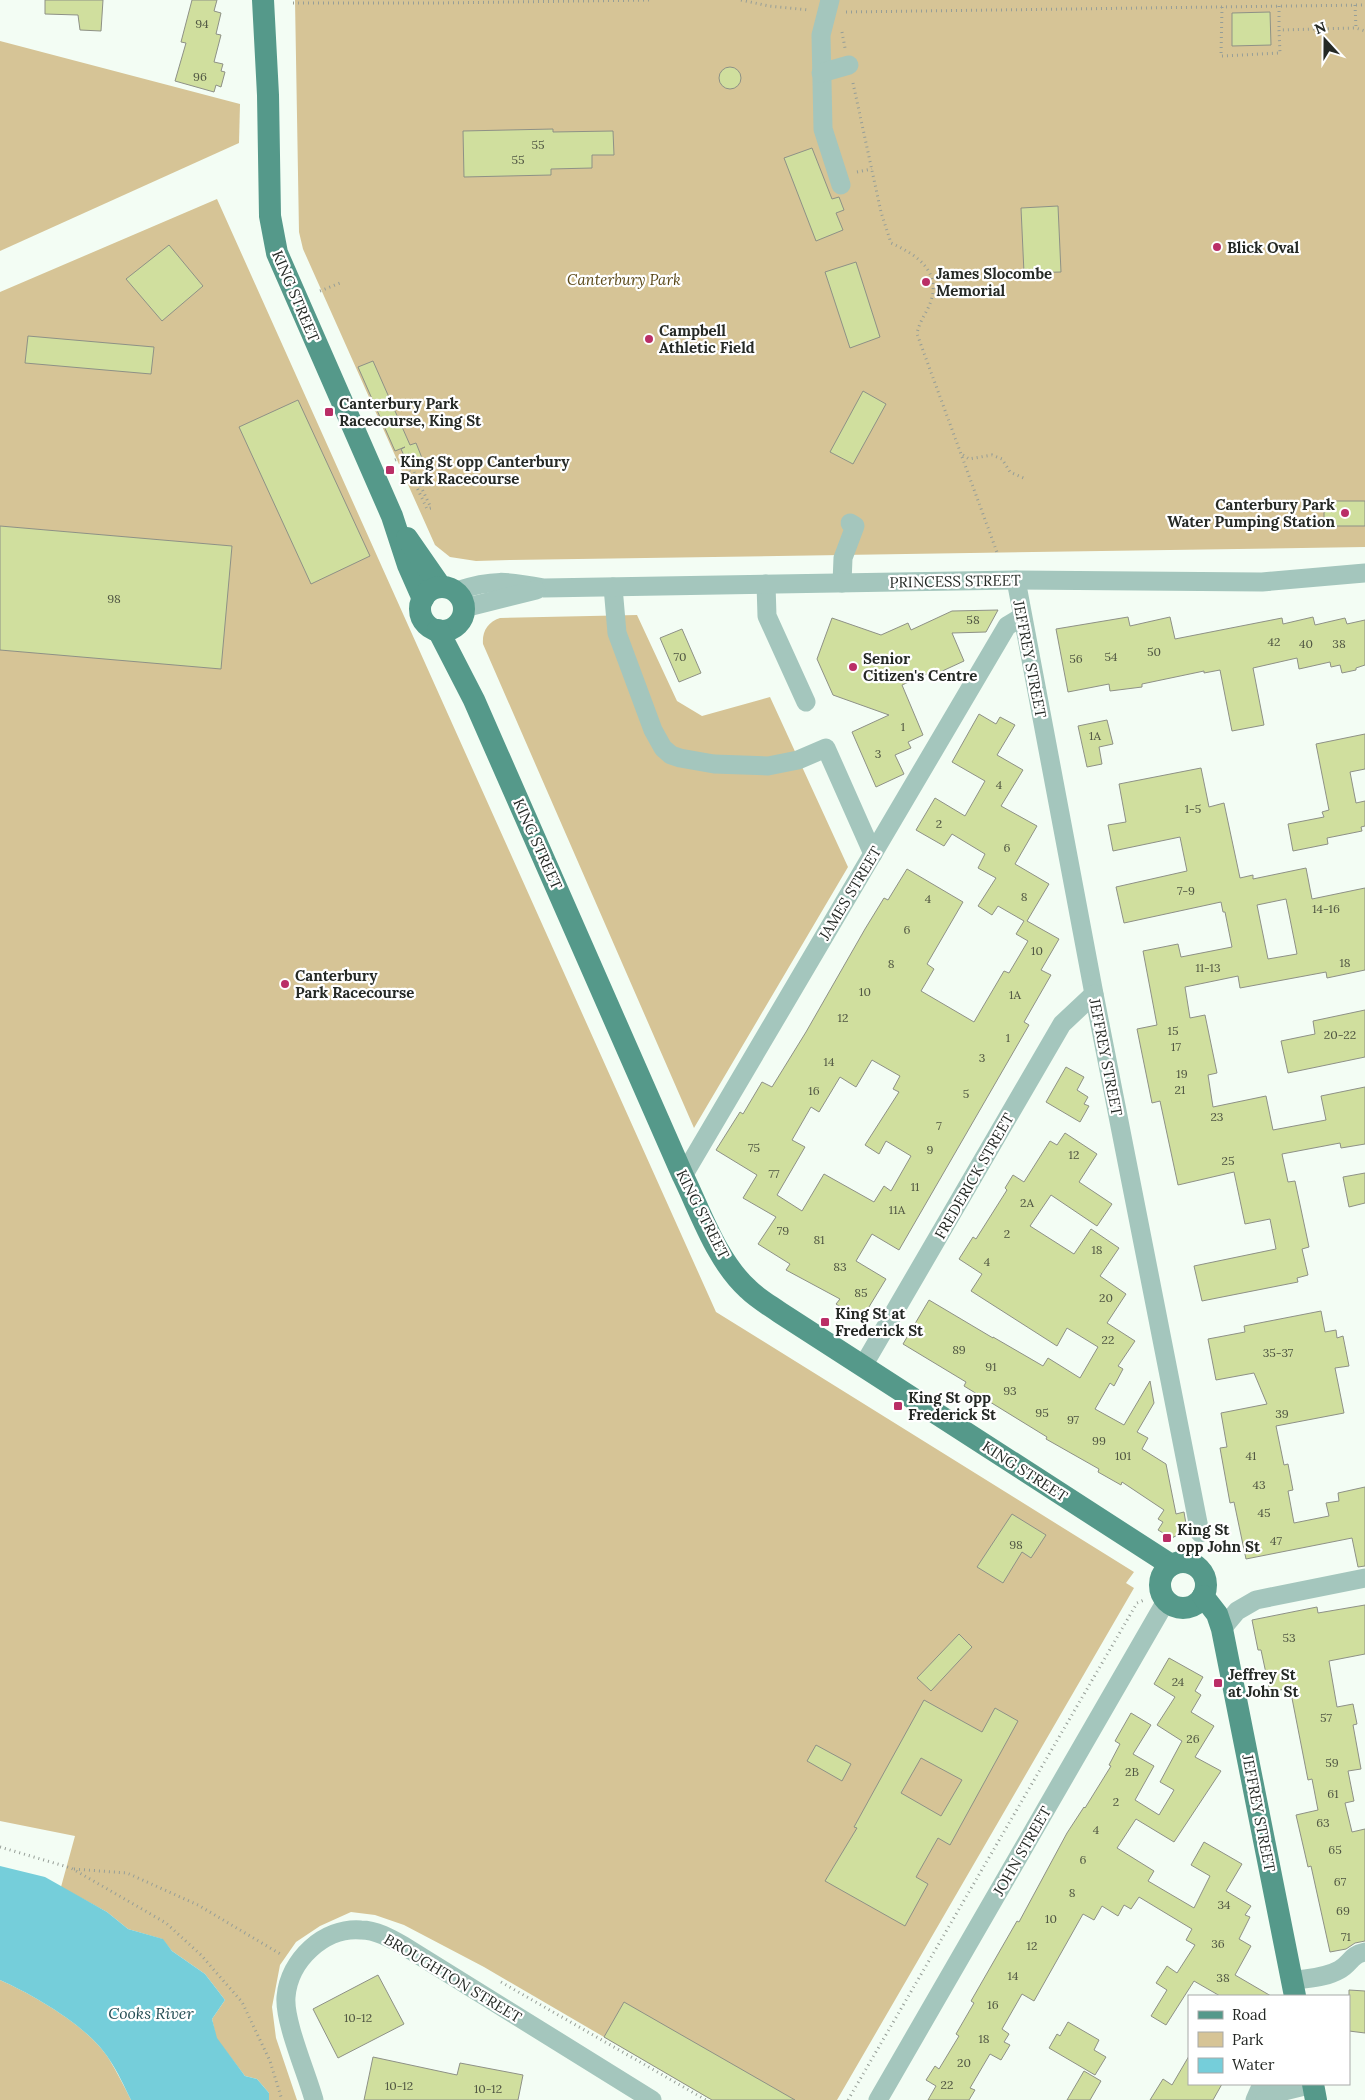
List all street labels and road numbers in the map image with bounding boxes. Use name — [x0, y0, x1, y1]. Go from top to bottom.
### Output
street label: KING STREET — [268, 247, 324, 345]
street label: PRINCESS STREET — [889, 570, 1021, 592]
street label: JEFFREY STREET — [1009, 598, 1051, 720]
street label: KING STREET — [509, 795, 567, 893]
street label: JAMES STREET — [814, 842, 886, 944]
street label: JEFFREY STREET — [1085, 996, 1127, 1118]
street label: FREDERICK STREET — [930, 1109, 1018, 1242]
street label: KING STREET — [672, 1166, 734, 1262]
street label: KING STREET — [979, 1436, 1072, 1506]
street label: JEFFREY STREET — [1238, 1752, 1280, 1874]
street label: JOHN STREET — [988, 1803, 1055, 1900]
street label: BROUGHTON STREET — [381, 1929, 526, 2027]

